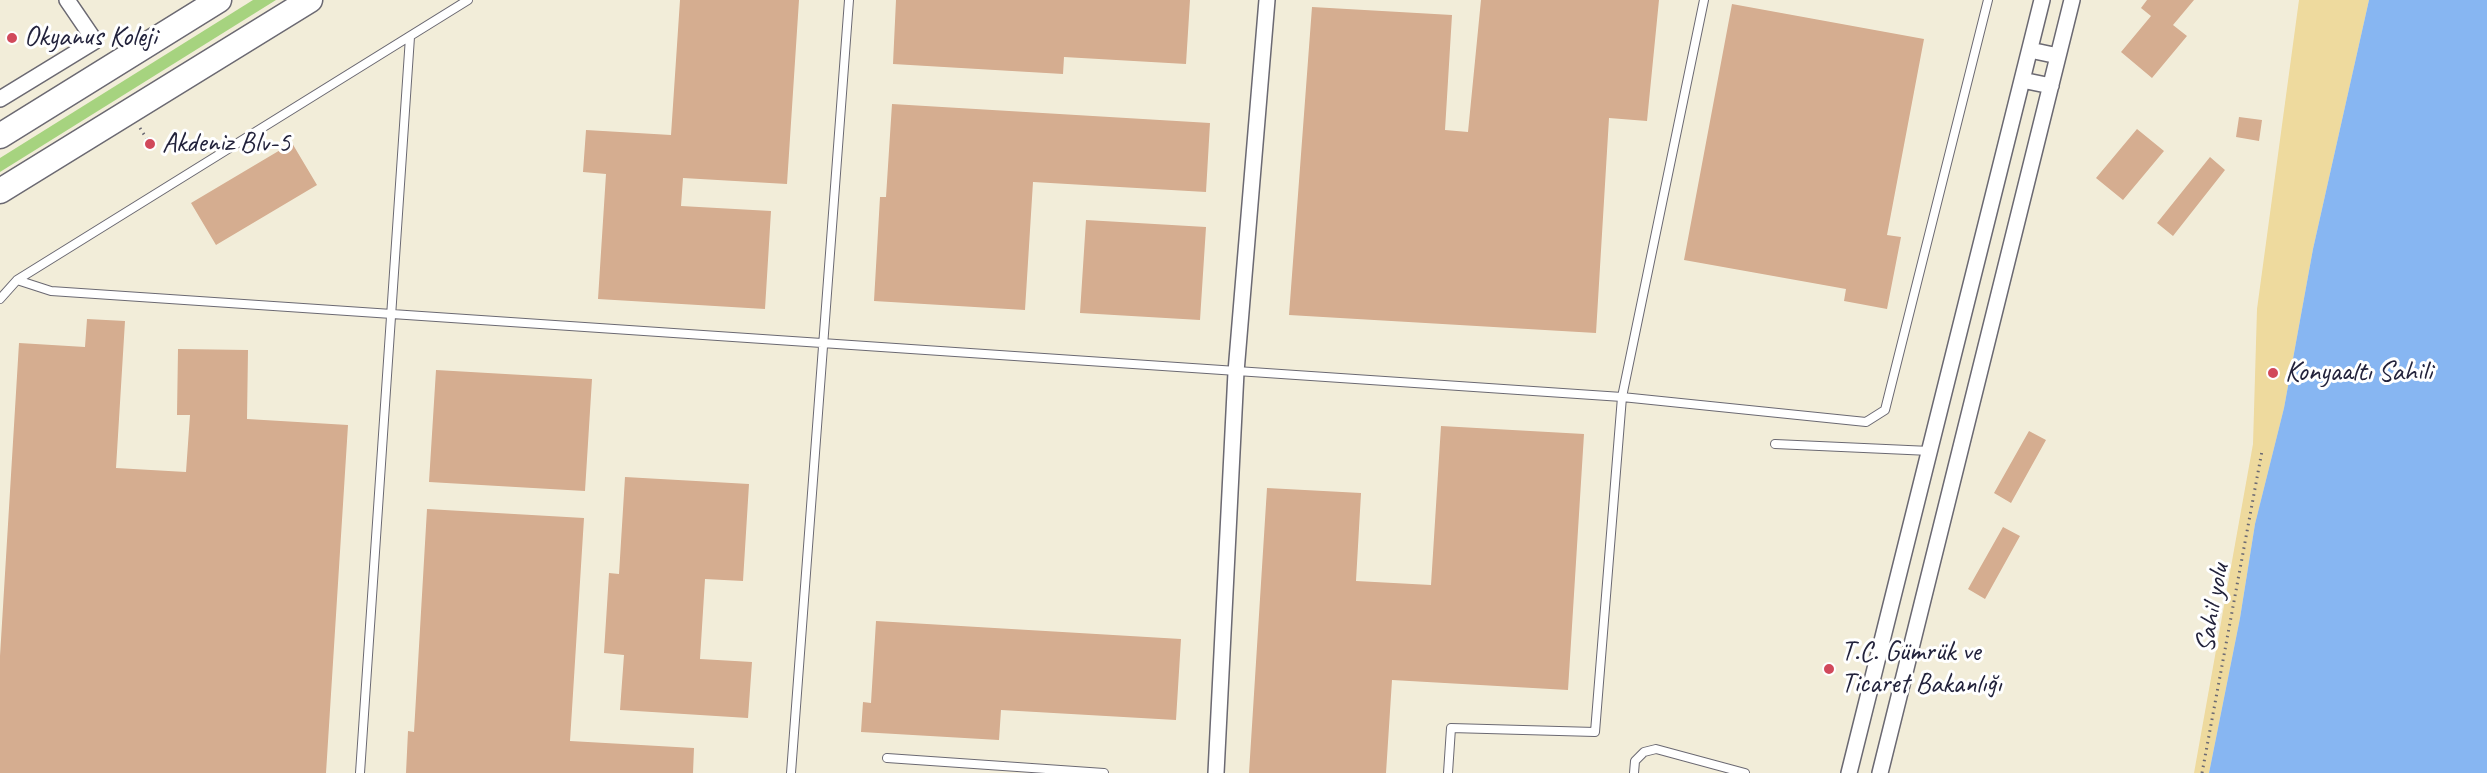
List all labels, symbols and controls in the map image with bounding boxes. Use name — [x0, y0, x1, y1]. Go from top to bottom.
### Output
place label: Okyanus Koleji — [24, 21, 157, 55]
marker: Okyanus Koleji — [5, 31, 19, 45]
place label: Akdeniz Blv-5 — [162, 127, 290, 161]
marker: Akdeniz Blv-5 — [143, 137, 157, 151]
place label: Konyaaltı Sahili — [2285, 356, 2432, 390]
marker: Konyaaltı Sahili — [2266, 366, 2280, 380]
street label: Sahil yolu — [2189, 561, 2237, 655]
place label: T.C. Gümrük ve Ticaret Bakanlığı — [1841, 636, 2001, 702]
marker: T.C. Gümrük ve Ticaret Bakanlığı — [1822, 662, 1836, 676]

